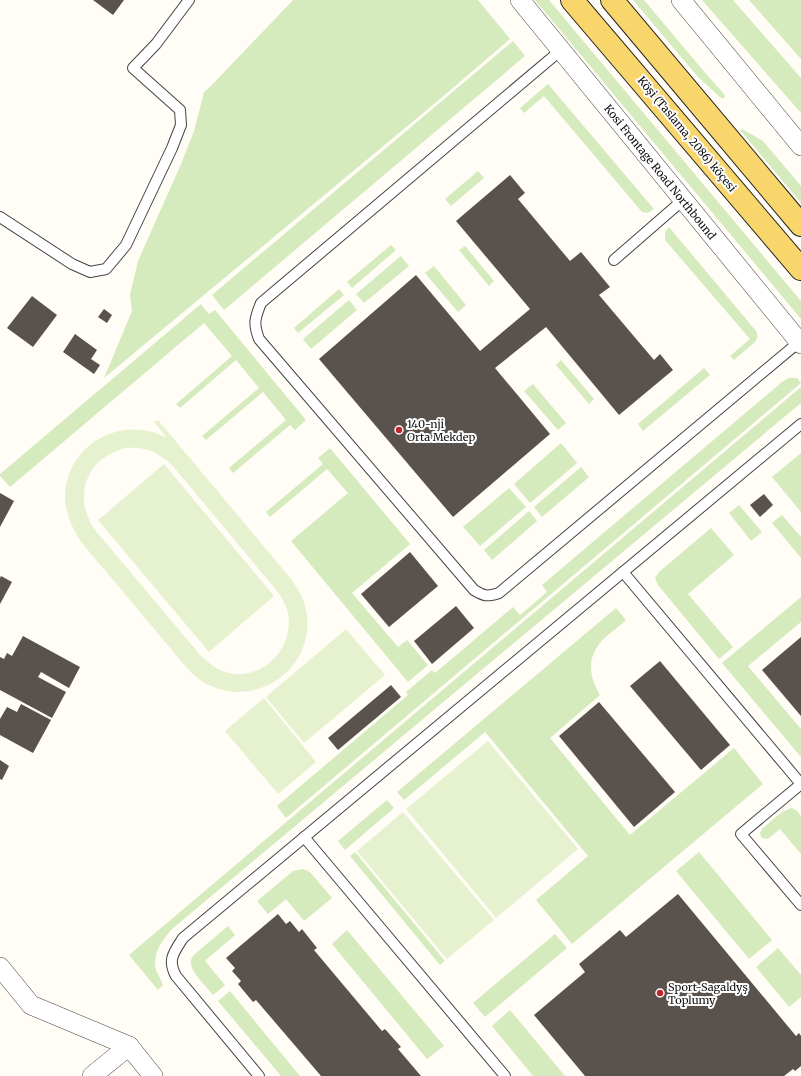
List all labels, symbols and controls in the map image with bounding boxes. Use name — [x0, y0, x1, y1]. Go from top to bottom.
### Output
street label: Köşi (Taslama, 2086) köçesi — [635, 73, 740, 195]
street label: Kosi Frontage Road Northbound — [601, 102, 719, 243]
place label: 140-nji Orta Mekdep — [407, 417, 475, 444]
marker: 140-nji Orta Mekdep — [394, 425, 404, 435]
place label: Sport-Sagaldyş Toplumy — [668, 980, 748, 1007]
marker: Sport-Sagaldyş Toplumy — [655, 988, 665, 998]

